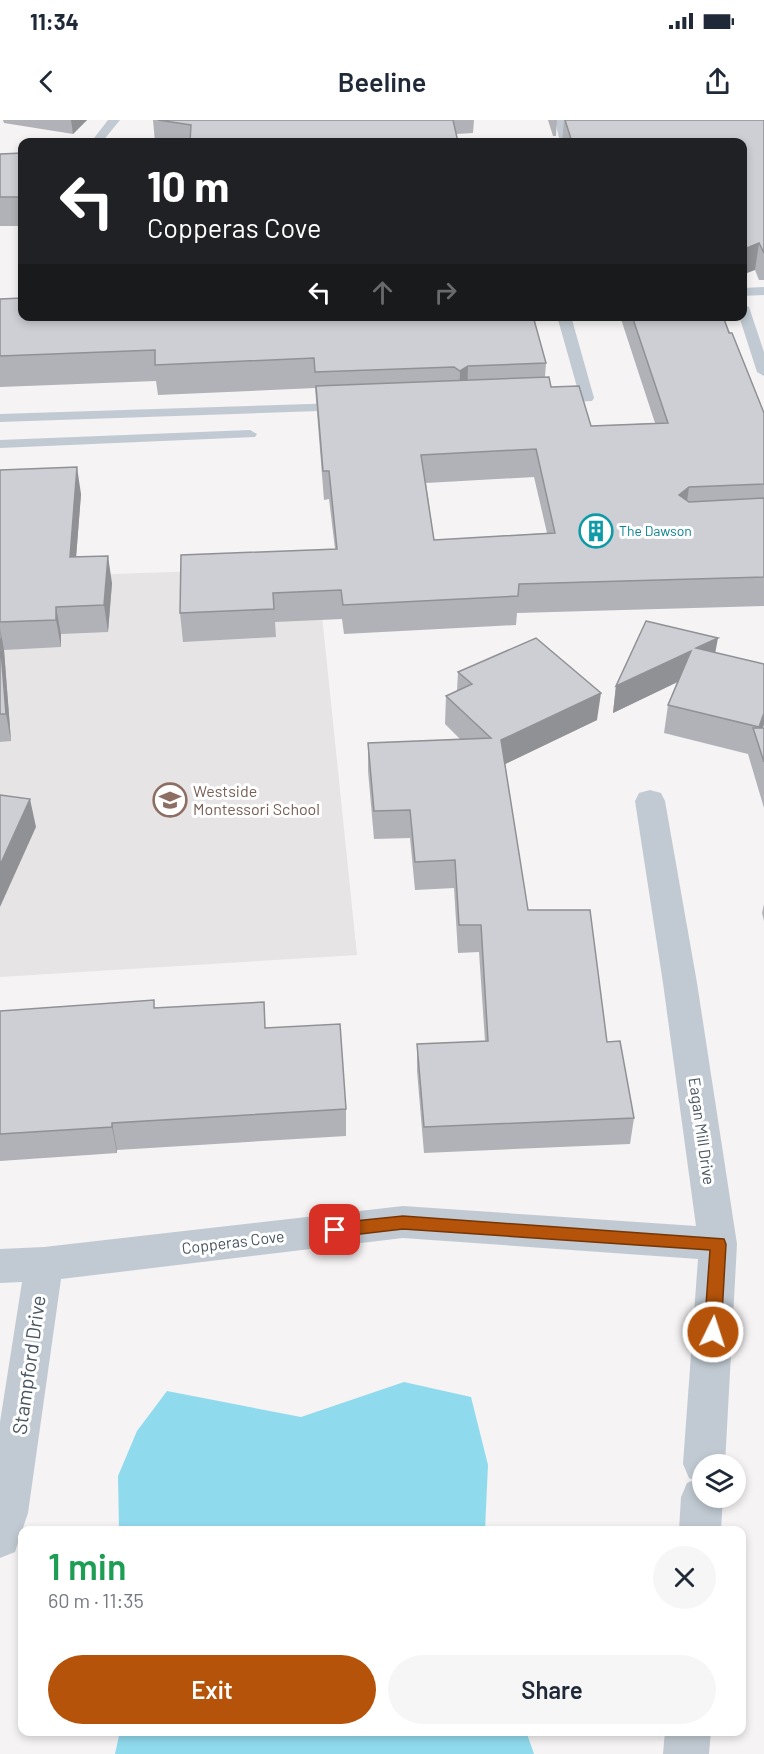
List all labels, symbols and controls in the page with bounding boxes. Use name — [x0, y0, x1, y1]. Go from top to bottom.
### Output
text: 11:34 — [30, 8, 79, 34]
icon: back — [30, 65, 63, 98]
text: Beeline — [338, 65, 426, 97]
icon: share — [701, 65, 734, 98]
text: 10 m — [147, 160, 229, 210]
icon: left — [48, 162, 126, 240]
text: Copperas Cove — [147, 211, 321, 243]
icon: left — [303, 276, 336, 309]
icon: ahead — [366, 276, 399, 309]
icon: right — [429, 276, 462, 309]
building icon: The Dawson — [578, 513, 614, 549]
place label: The Dawson — [619, 522, 692, 539]
place label: Westside Montessori School — [193, 781, 320, 818]
school or university icon: Westside Montessori School — [152, 782, 188, 818]
street label: Eagan Mill Drive — [686, 1076, 719, 1186]
pin — [309, 1204, 360, 1255]
icon: arrive — [318, 1213, 351, 1246]
street label: Copperas Cove — [181, 1226, 285, 1257]
street label: Stampford Drive — [6, 1294, 50, 1436]
position arrow — [681, 1300, 745, 1364]
map controls — [692, 1454, 746, 1508]
button: layers — [692, 1454, 746, 1508]
text: 1 min — [48, 1544, 127, 1587]
button: close — [653, 1546, 716, 1609]
text: 60 m · 11:35 — [48, 1588, 144, 1612]
button: Exit — [48, 1655, 376, 1724]
button: Share — [388, 1655, 716, 1724]

